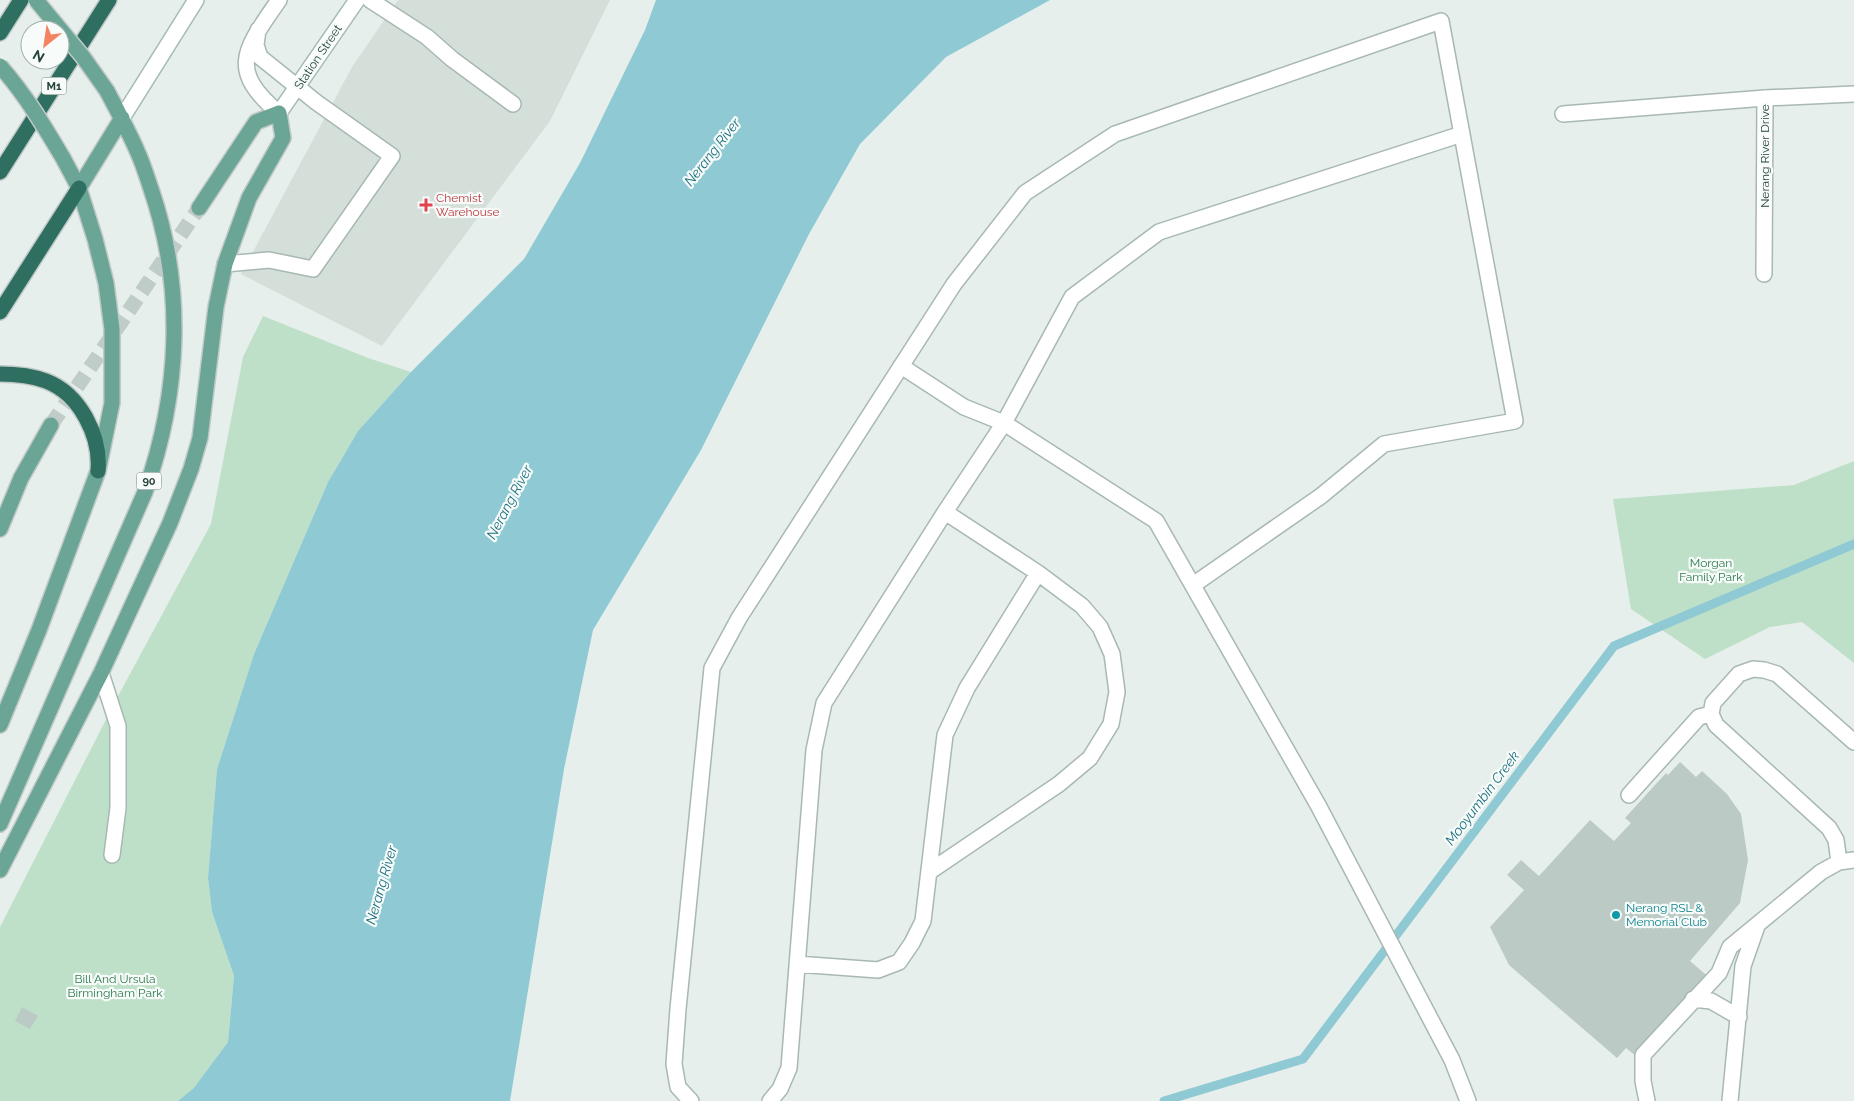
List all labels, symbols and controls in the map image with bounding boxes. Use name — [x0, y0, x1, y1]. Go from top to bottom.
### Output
north arrow — [20, 20, 70, 70]
street label: Station Street — [291, 22, 345, 92]
text: N — [30, 47, 47, 66]
road number: M1 — [42, 78, 66, 94]
street label: Nerang River Drive — [1758, 104, 1772, 208]
water label: Nerang River — [681, 114, 744, 189]
place label: Chemist Warehouse — [436, 191, 500, 219]
marker: Chemist Warehouse — [420, 199, 432, 211]
water label: Nerang River — [483, 461, 536, 542]
road number: 90 — [136, 472, 162, 490]
park label: Morgan Family Park — [1679, 556, 1743, 584]
water label: Mooyumbin Creek — [1442, 748, 1523, 848]
water label: Nerang River — [362, 843, 400, 926]
place label: Nerang RSL & Memorial Club — [1626, 901, 1707, 929]
marker: Nerang RSL & Memorial Club — [1610, 909, 1622, 921]
park label: Bill And Ursula Birmingham Park — [67, 972, 163, 1000]

